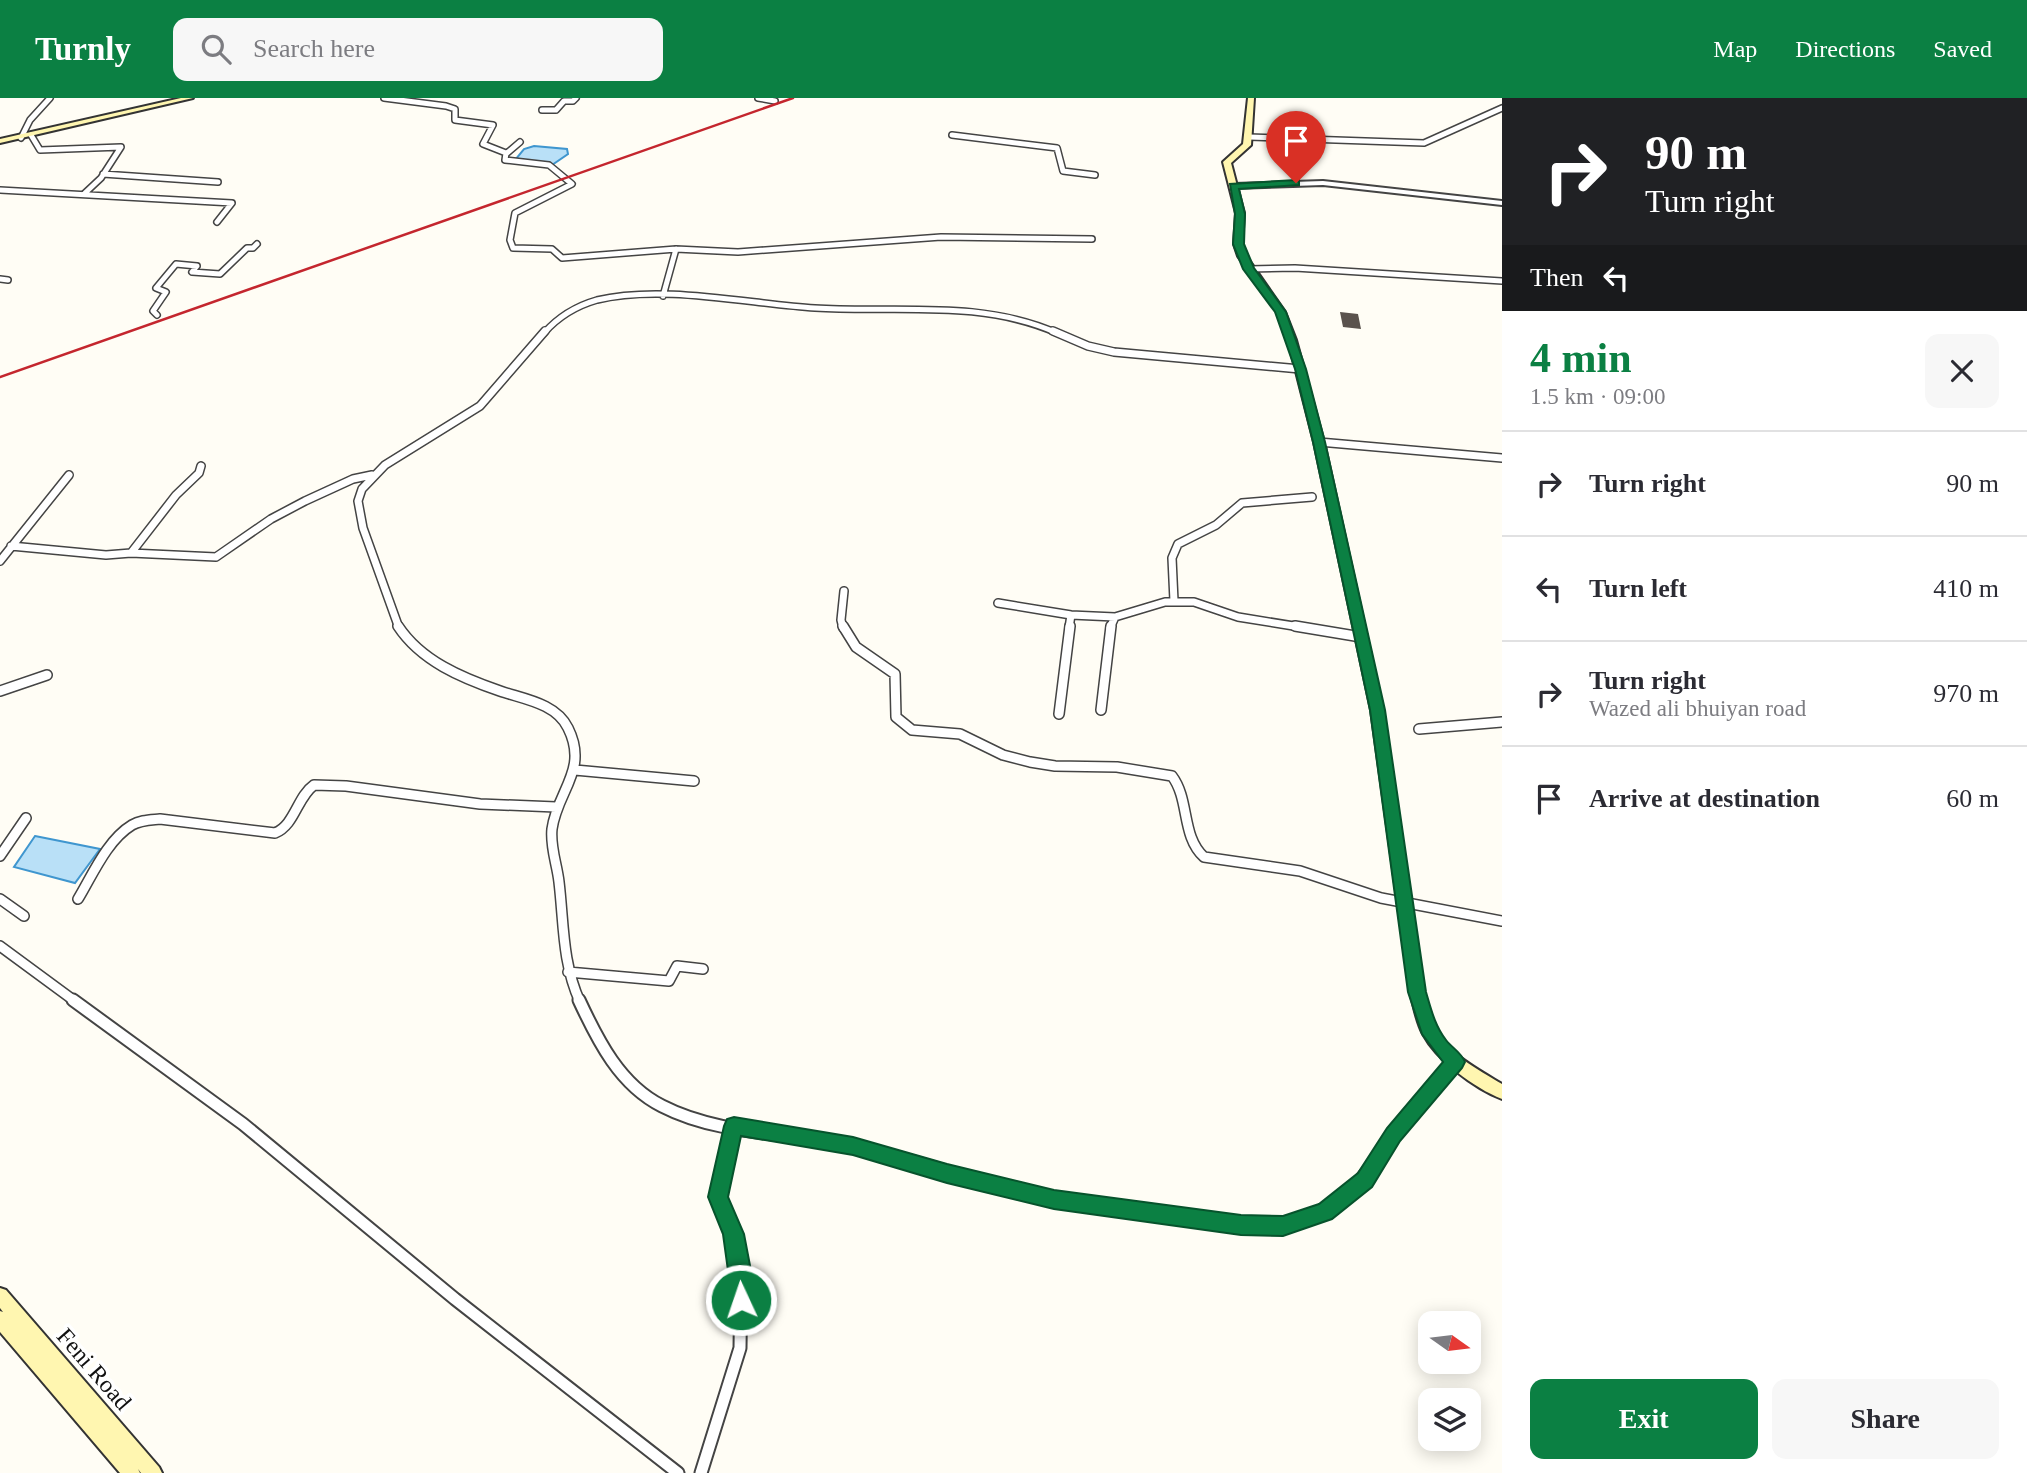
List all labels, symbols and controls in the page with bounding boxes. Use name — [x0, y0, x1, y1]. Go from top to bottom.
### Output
search box — [173, 18, 663, 81]
icon: search — [197, 30, 235, 68]
text: Turnly — [35, 31, 131, 67]
text: Search here — [253, 34, 375, 63]
text: Map — [1713, 36, 1757, 62]
text: Directions — [1795, 36, 1895, 62]
text: Saved — [1933, 36, 1992, 62]
pin — [1266, 111, 1326, 183]
icon: arrive — [1277, 122, 1315, 160]
text: 90 m — [1645, 125, 1747, 180]
icon: right — [1530, 126, 1621, 217]
text: Turn right — [1645, 183, 1775, 219]
icon: left — [1597, 259, 1635, 297]
text: Then — [1530, 263, 1583, 292]
button: close — [1925, 334, 1999, 408]
text: 4 min — [1530, 335, 1632, 381]
text: 1.5 km · 09:00 — [1530, 384, 1665, 409]
icon: right — [1530, 465, 1568, 503]
text: Turn right — [1589, 469, 1706, 498]
text: 90 m — [1946, 469, 1999, 498]
icon: left — [1530, 570, 1568, 608]
text: Turn left — [1589, 574, 1687, 603]
text: 410 m — [1933, 574, 1999, 603]
text: Turn right — [1589, 666, 1706, 695]
icon: right — [1530, 675, 1568, 713]
text: 970 m — [1933, 679, 1999, 708]
text: Wazed ali bhuiyan road — [1589, 696, 1806, 721]
icon: arrive — [1530, 780, 1568, 818]
text: Arrive at destination — [1589, 784, 1820, 813]
text: 60 m — [1946, 784, 1999, 813]
position arrow — [704, 1263, 778, 1337]
north arrow — [1418, 1311, 1480, 1374]
map controls — [1418, 1311, 1481, 1451]
street label: Feni Road — [52, 1323, 136, 1415]
button: Exit — [1530, 1379, 1758, 1459]
button: Share — [1772, 1379, 1999, 1459]
button: layers — [1418, 1388, 1481, 1451]

